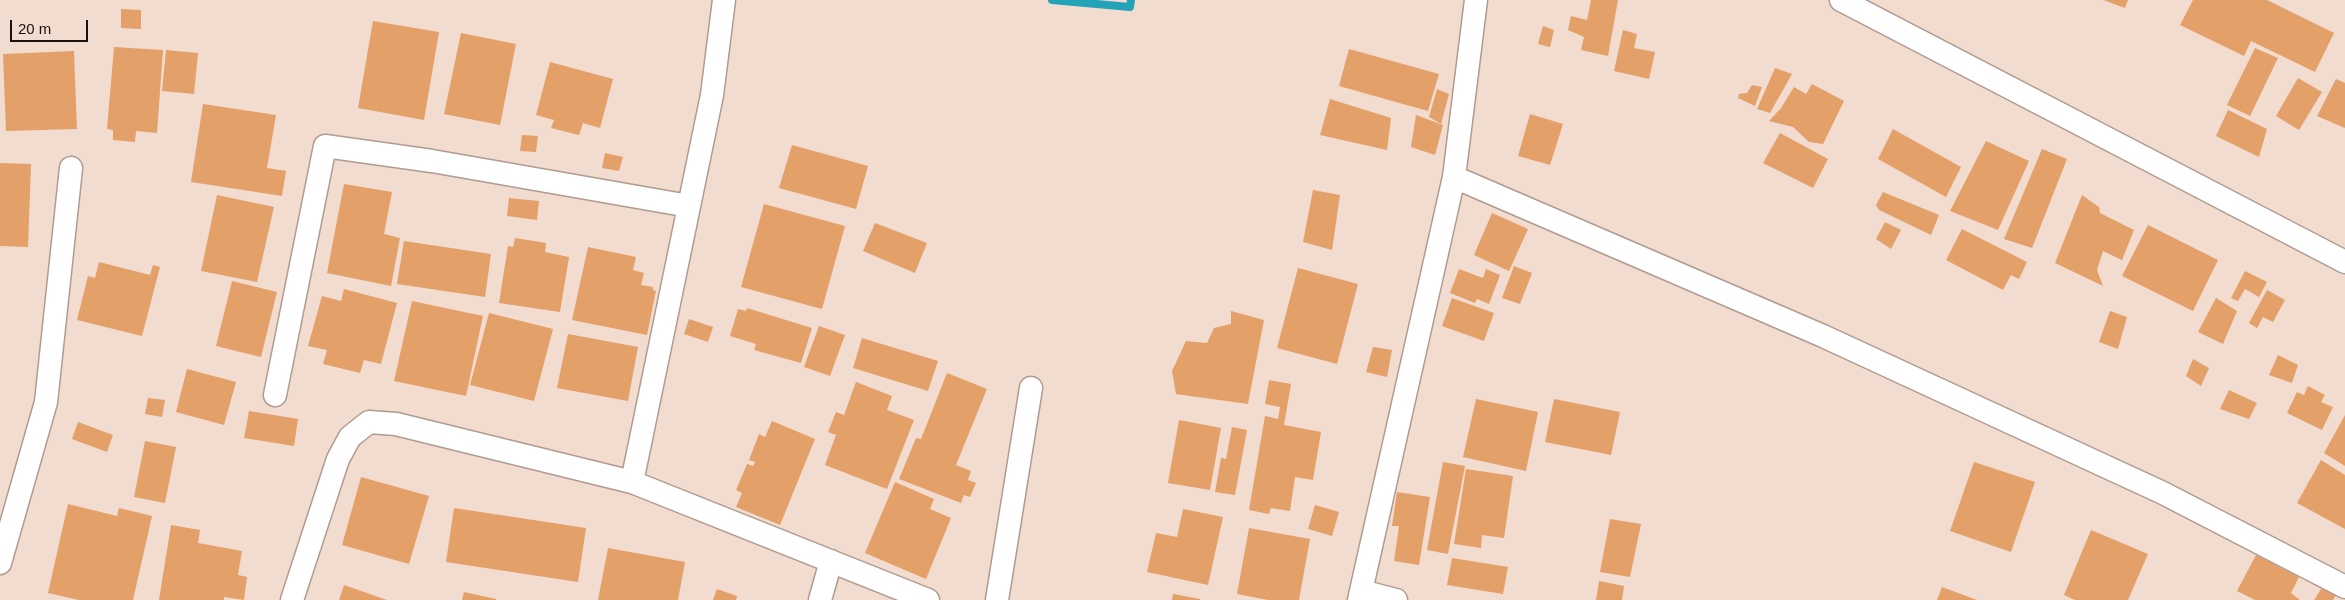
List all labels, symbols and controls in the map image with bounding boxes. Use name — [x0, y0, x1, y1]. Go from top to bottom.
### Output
scale bar — [12, 10, 90, 42]
text: 20 m — [18, 20, 51, 37]

